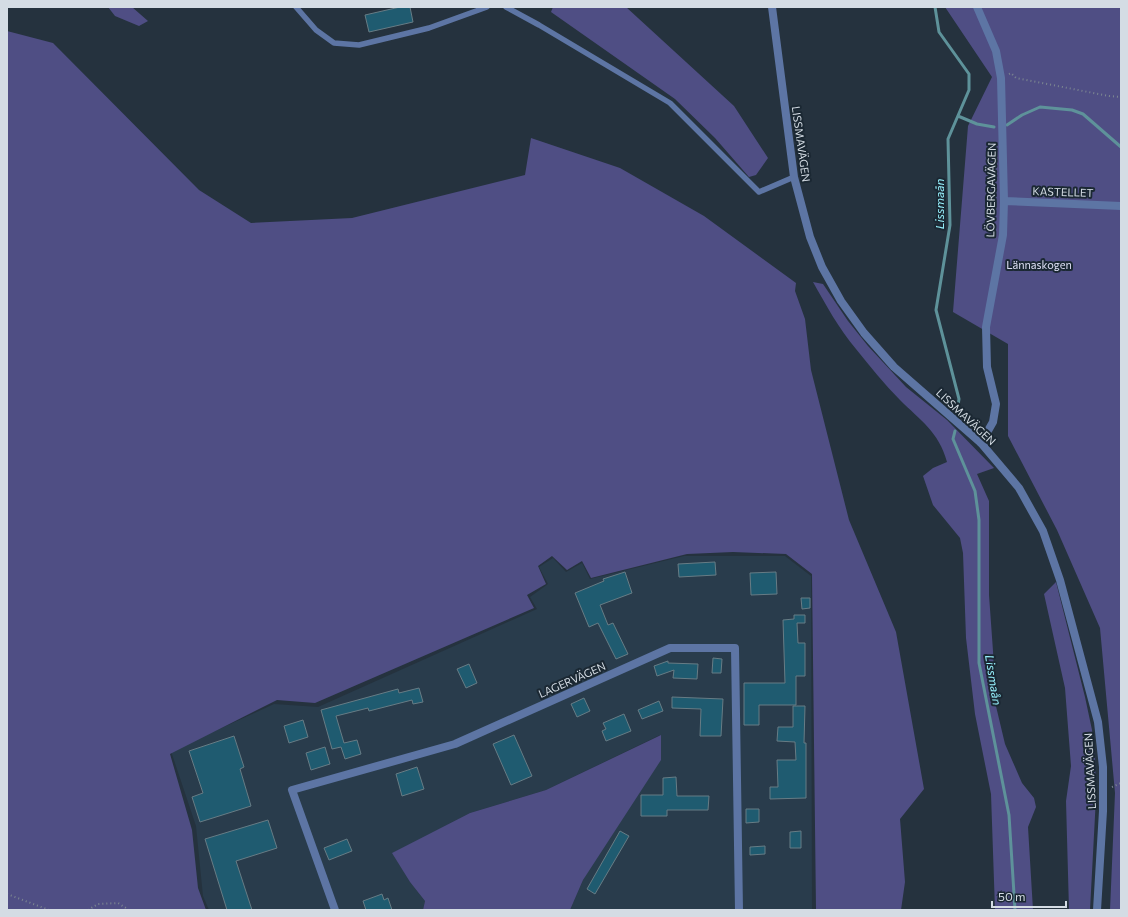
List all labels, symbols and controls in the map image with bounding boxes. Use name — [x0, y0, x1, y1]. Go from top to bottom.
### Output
street label: LISSMAVÄGEN — [790, 105, 814, 183]
street label: LÖVBERGAVÄGEN — [982, 142, 998, 238]
water label: Lissmaån — [932, 179, 946, 229]
street label: KASTELLET — [1032, 184, 1094, 199]
park label: Lännaskogen — [1006, 258, 1072, 271]
street label: LISSMAVÄGEN — [934, 385, 999, 447]
water label: Lissmaån — [983, 654, 1005, 706]
street label: LAGERVÄGEN — [536, 658, 607, 700]
street label: LISSMAVÄGEN — [1080, 732, 1098, 810]
scale bar — [992, 883, 1066, 909]
text: 50 m — [998, 889, 1026, 903]

